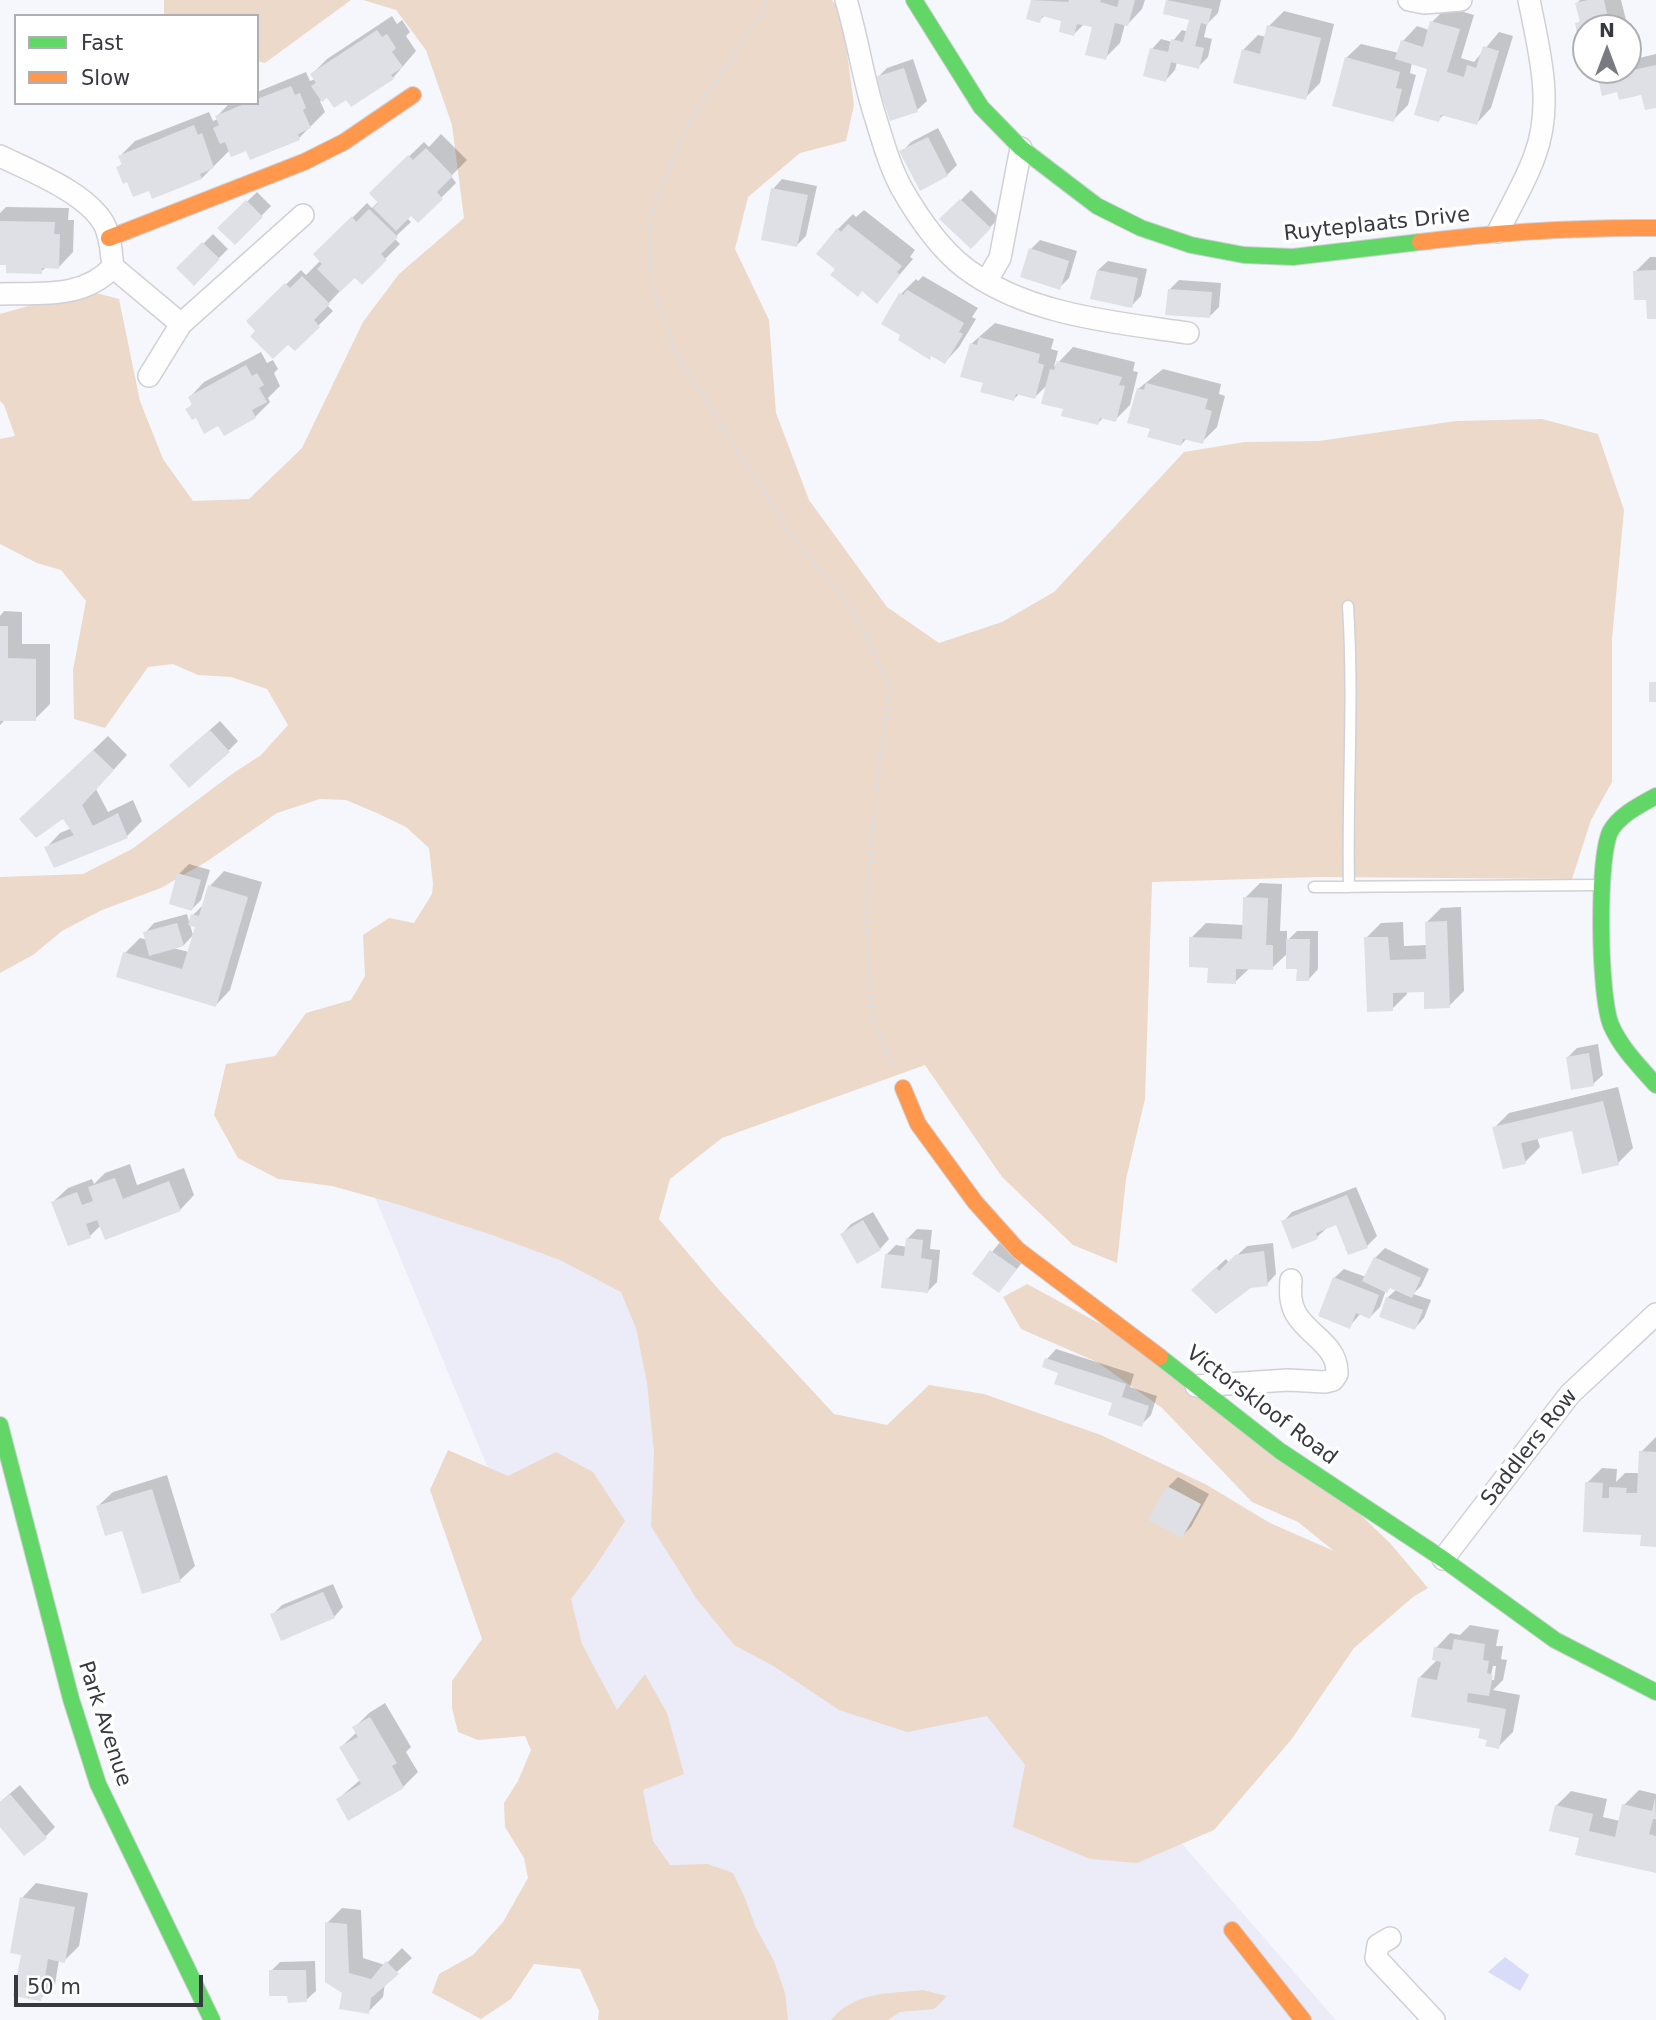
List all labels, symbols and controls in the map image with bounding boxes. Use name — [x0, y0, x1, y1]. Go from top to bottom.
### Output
legend — [14, 14, 259, 105]
north arrow — [1572, 14, 1642, 84]
text: N — [1599, 19, 1615, 41]
text: Fast — [81, 31, 123, 55]
text: Slow — [81, 66, 130, 90]
street label: Ruyteplaats Drive — [1283, 203, 1471, 247]
street label: Victorskloof Road — [1181, 1341, 1341, 1471]
street label: Saddlers Row — [1477, 1384, 1583, 1512]
street label: Park Avenue — [72, 1658, 136, 1790]
scale bar — [18, 1960, 206, 2004]
text: 50 m — [27, 1975, 81, 1999]

